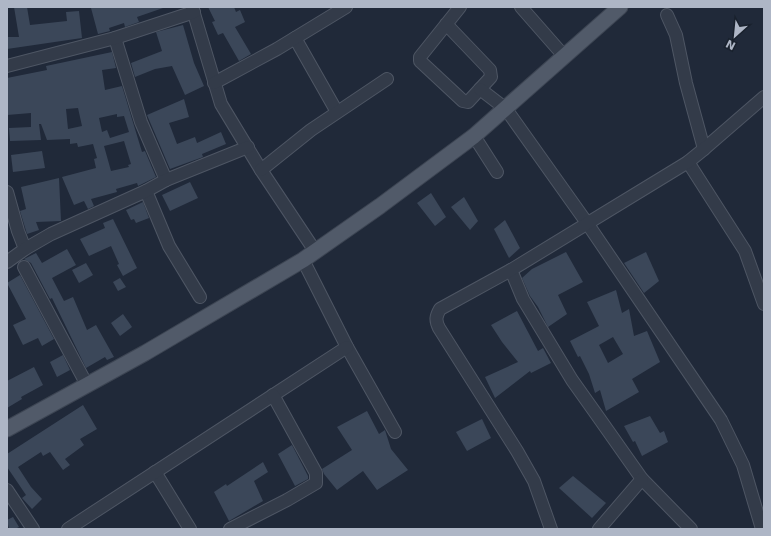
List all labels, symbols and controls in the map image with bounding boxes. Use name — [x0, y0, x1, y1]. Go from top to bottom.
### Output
north arrow — [715, 16, 755, 56]
text: N — [724, 37, 738, 52]

